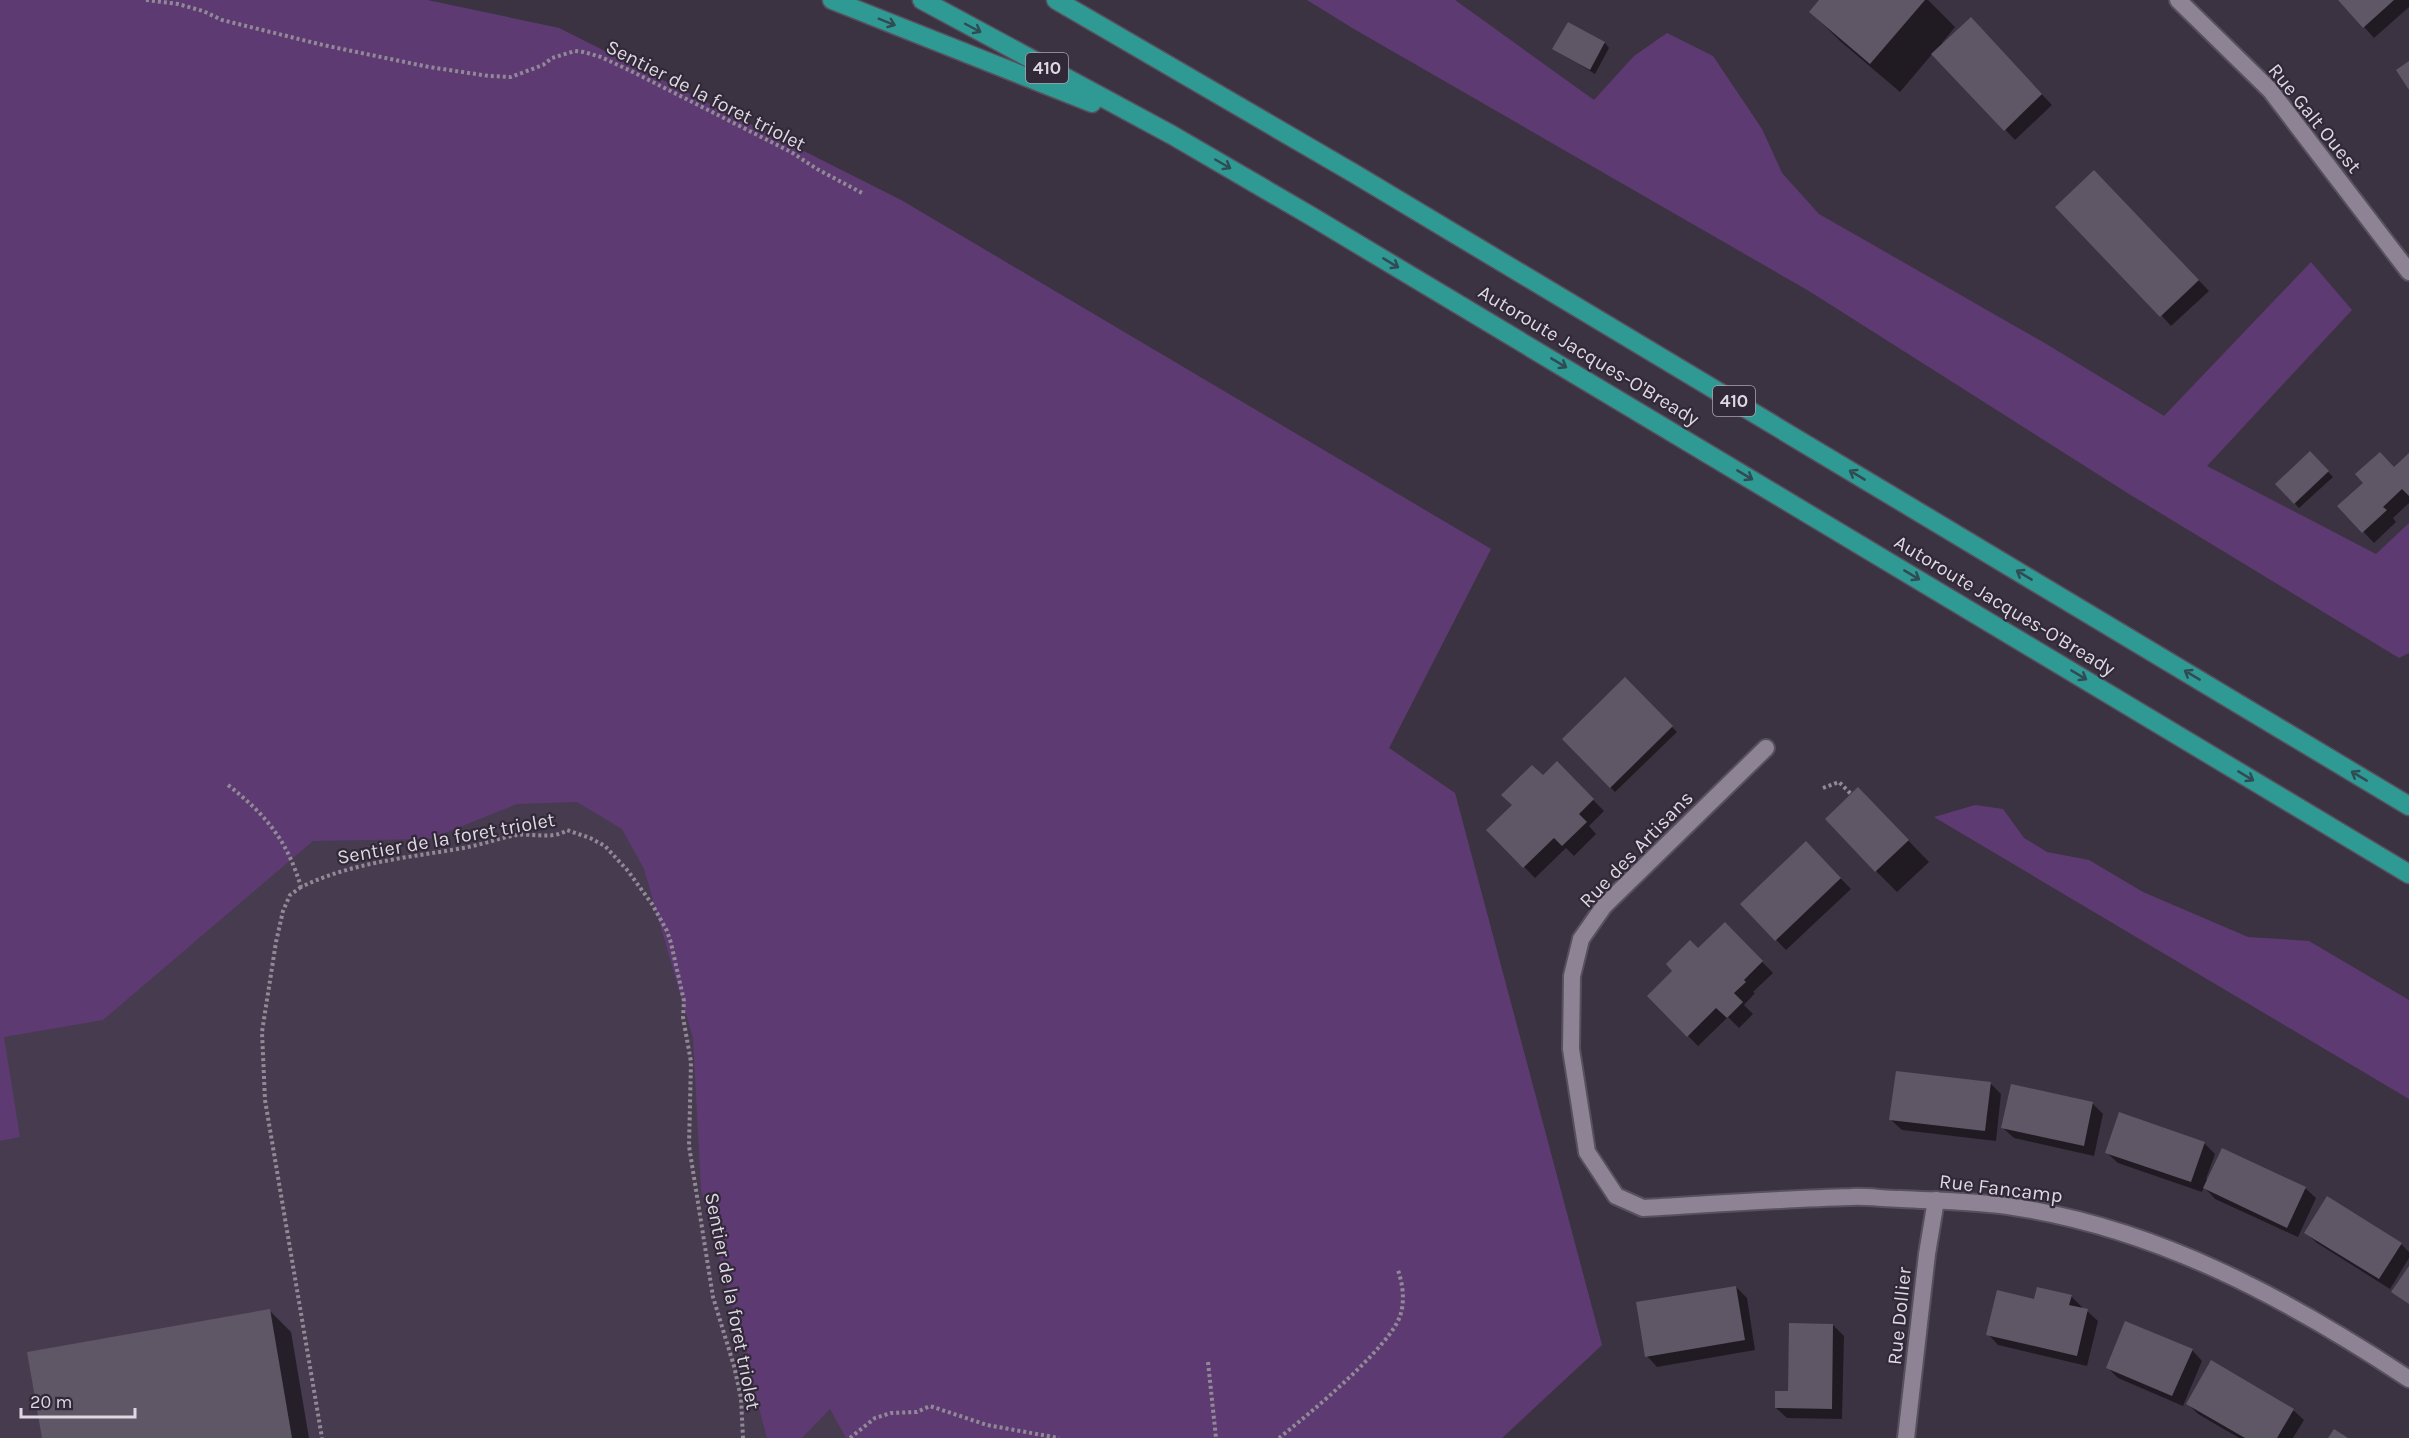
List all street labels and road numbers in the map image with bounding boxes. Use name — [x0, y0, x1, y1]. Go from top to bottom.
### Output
street label: Sentier de la foret triolet — [602, 35, 810, 156]
road number: 410 — [1026, 53, 1068, 83]
street label: Rue Galt Ouest — [2263, 59, 2366, 178]
street label: Autoroute Jacques-O'Bready — [1474, 280, 1703, 431]
road number: 410 — [1713, 386, 1755, 416]
street label: Autoroute Jacques-O'Bready — [1890, 530, 2119, 681]
street label: Rue des Artisans — [1575, 786, 1698, 912]
street label: Sentier de la foret triolet — [335, 808, 557, 869]
street label: Rue Fancamp — [1938, 1170, 2064, 1207]
street label: Sentier de la foret triolet — [700, 1190, 765, 1412]
street label: Rue Dollier — [1883, 1265, 1916, 1366]

